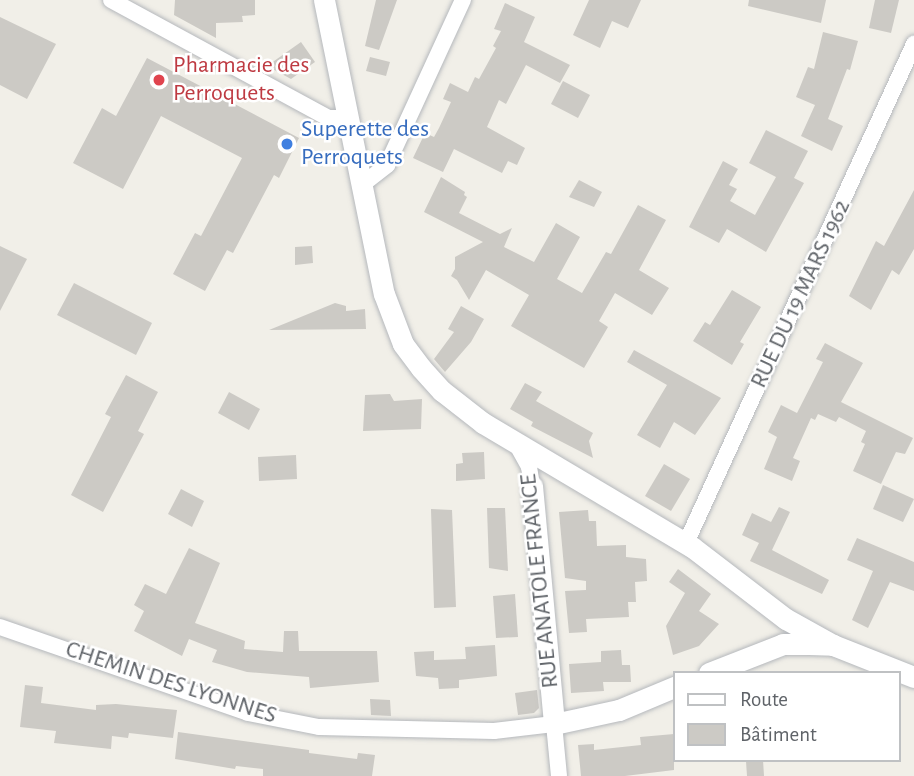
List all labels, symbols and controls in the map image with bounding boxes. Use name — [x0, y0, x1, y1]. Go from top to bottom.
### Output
place label: Pharmacie des Perroquets — [173, 52, 309, 108]
marker: Pharmacie des Perroquets — [151, 72, 167, 88]
place label: Superette des Perroquets — [301, 116, 429, 172]
marker: Superette des Perroquets — [279, 136, 295, 152]
street label: RUE DU 19 MARS 1962 — [745, 195, 857, 393]
street label: RUE ANATOLE FRANCE — [514, 472, 566, 690]
street label: CHEMIN DES LYONNES — [62, 635, 280, 731]
legend — [673, 671, 900, 762]
text: Route — [740, 689, 788, 710]
text: Bâtiment — [740, 724, 817, 745]

